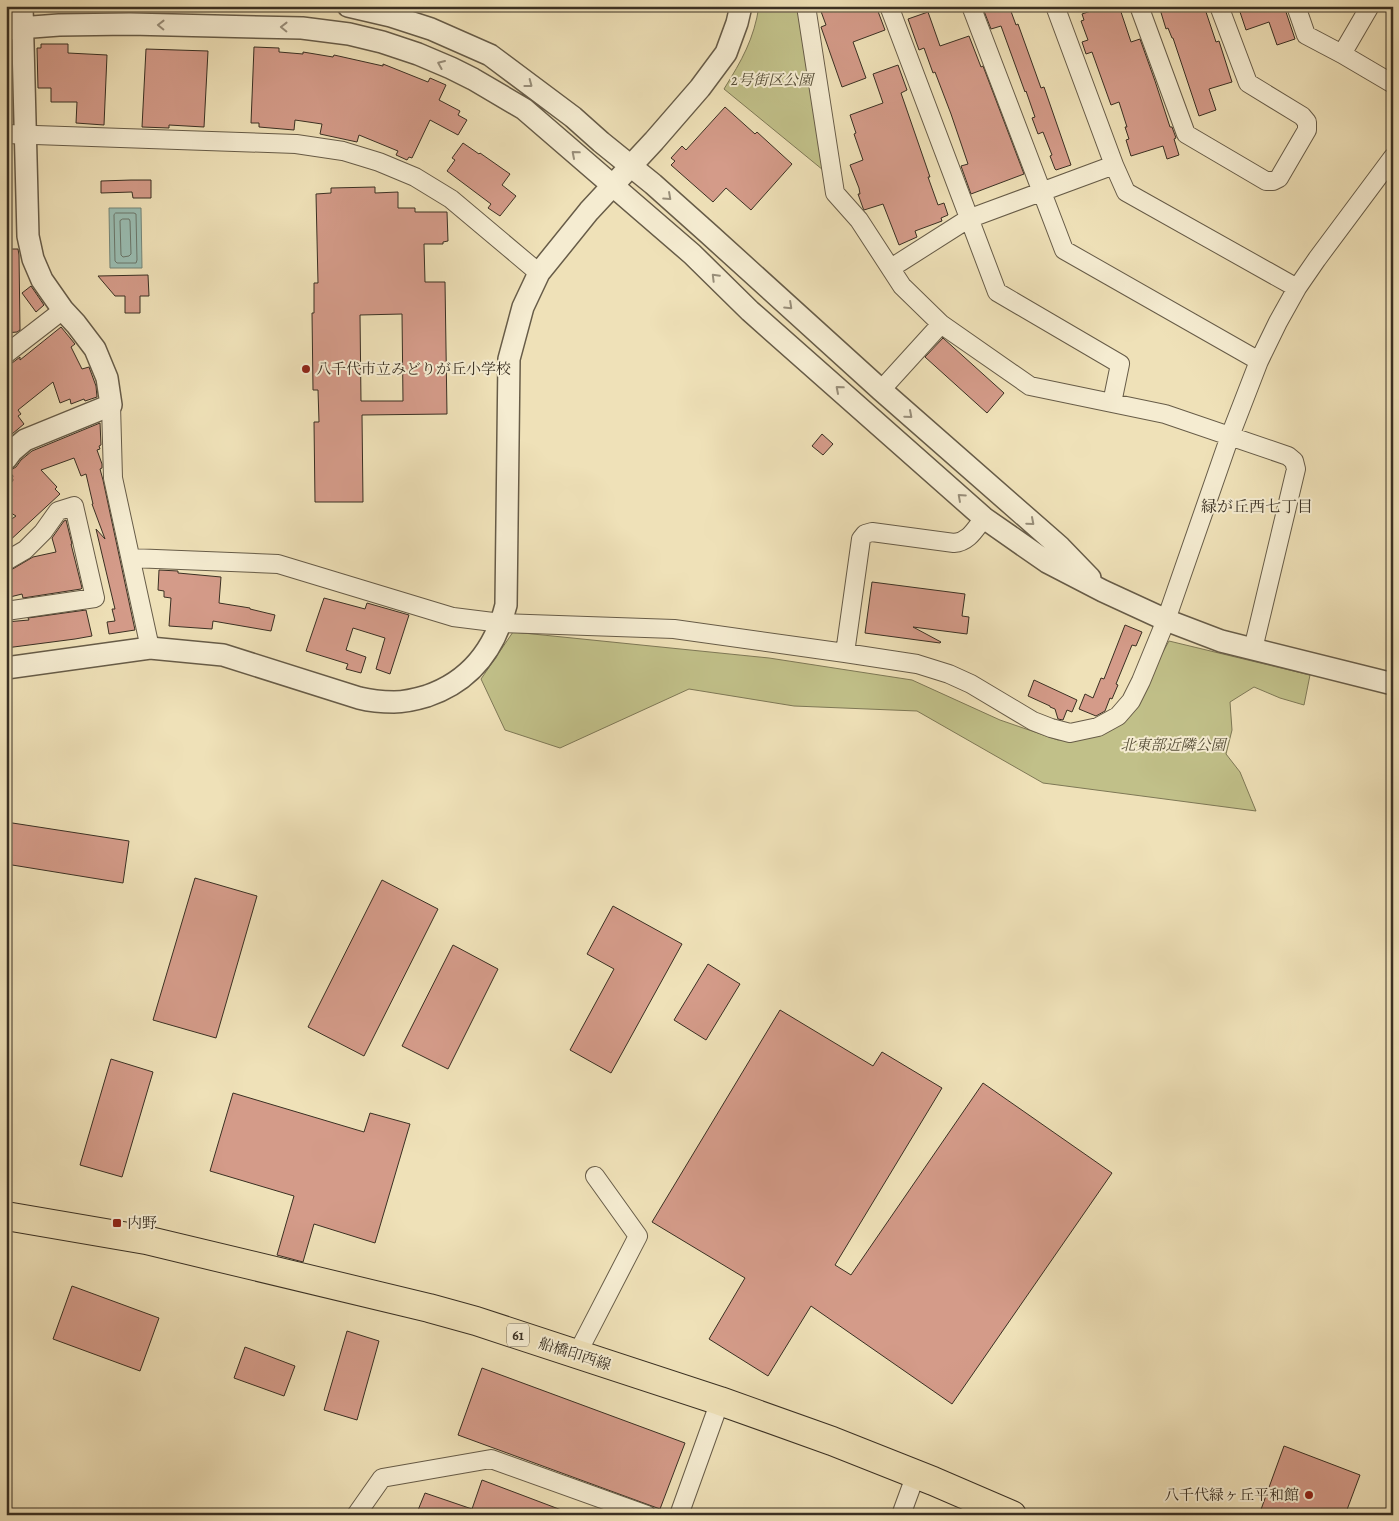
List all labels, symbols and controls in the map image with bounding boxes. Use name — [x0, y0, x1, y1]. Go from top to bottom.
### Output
one-way arrow — [156, 20, 164, 30]
one-way arrow — [280, 22, 288, 32]
one-way arrow — [437, 59, 446, 70]
park label: 2号街区公園 — [730, 70, 816, 90]
one-way arrow — [523, 79, 532, 87]
one-way arrow — [572, 151, 581, 160]
one-way arrow — [662, 191, 671, 200]
one-way arrow — [712, 274, 721, 283]
one-way arrow — [783, 300, 792, 309]
place label: 八千代市立みどりが丘小学校 — [316, 359, 511, 379]
marker: 八千代市立みどりが丘小学校 — [300, 363, 312, 375]
one-way arrow — [836, 386, 845, 395]
one-way arrow — [903, 409, 912, 418]
one-way arrow — [957, 494, 966, 503]
district label: 緑が丘西七丁目 — [1201, 496, 1313, 518]
one-way arrow — [1025, 517, 1034, 525]
park label: 北東部近隣公園 — [1120, 735, 1228, 755]
place label: 内野 — [127, 1213, 157, 1233]
marker: 内野 — [111, 1217, 123, 1229]
road number: 61 — [507, 1324, 529, 1346]
street label: 船橋印西線 — [536, 1333, 614, 1375]
place label: 八千代緑ヶ丘平和館 — [1164, 1485, 1299, 1505]
marker: 八千代緑ヶ丘平和館 — [1303, 1489, 1315, 1501]

